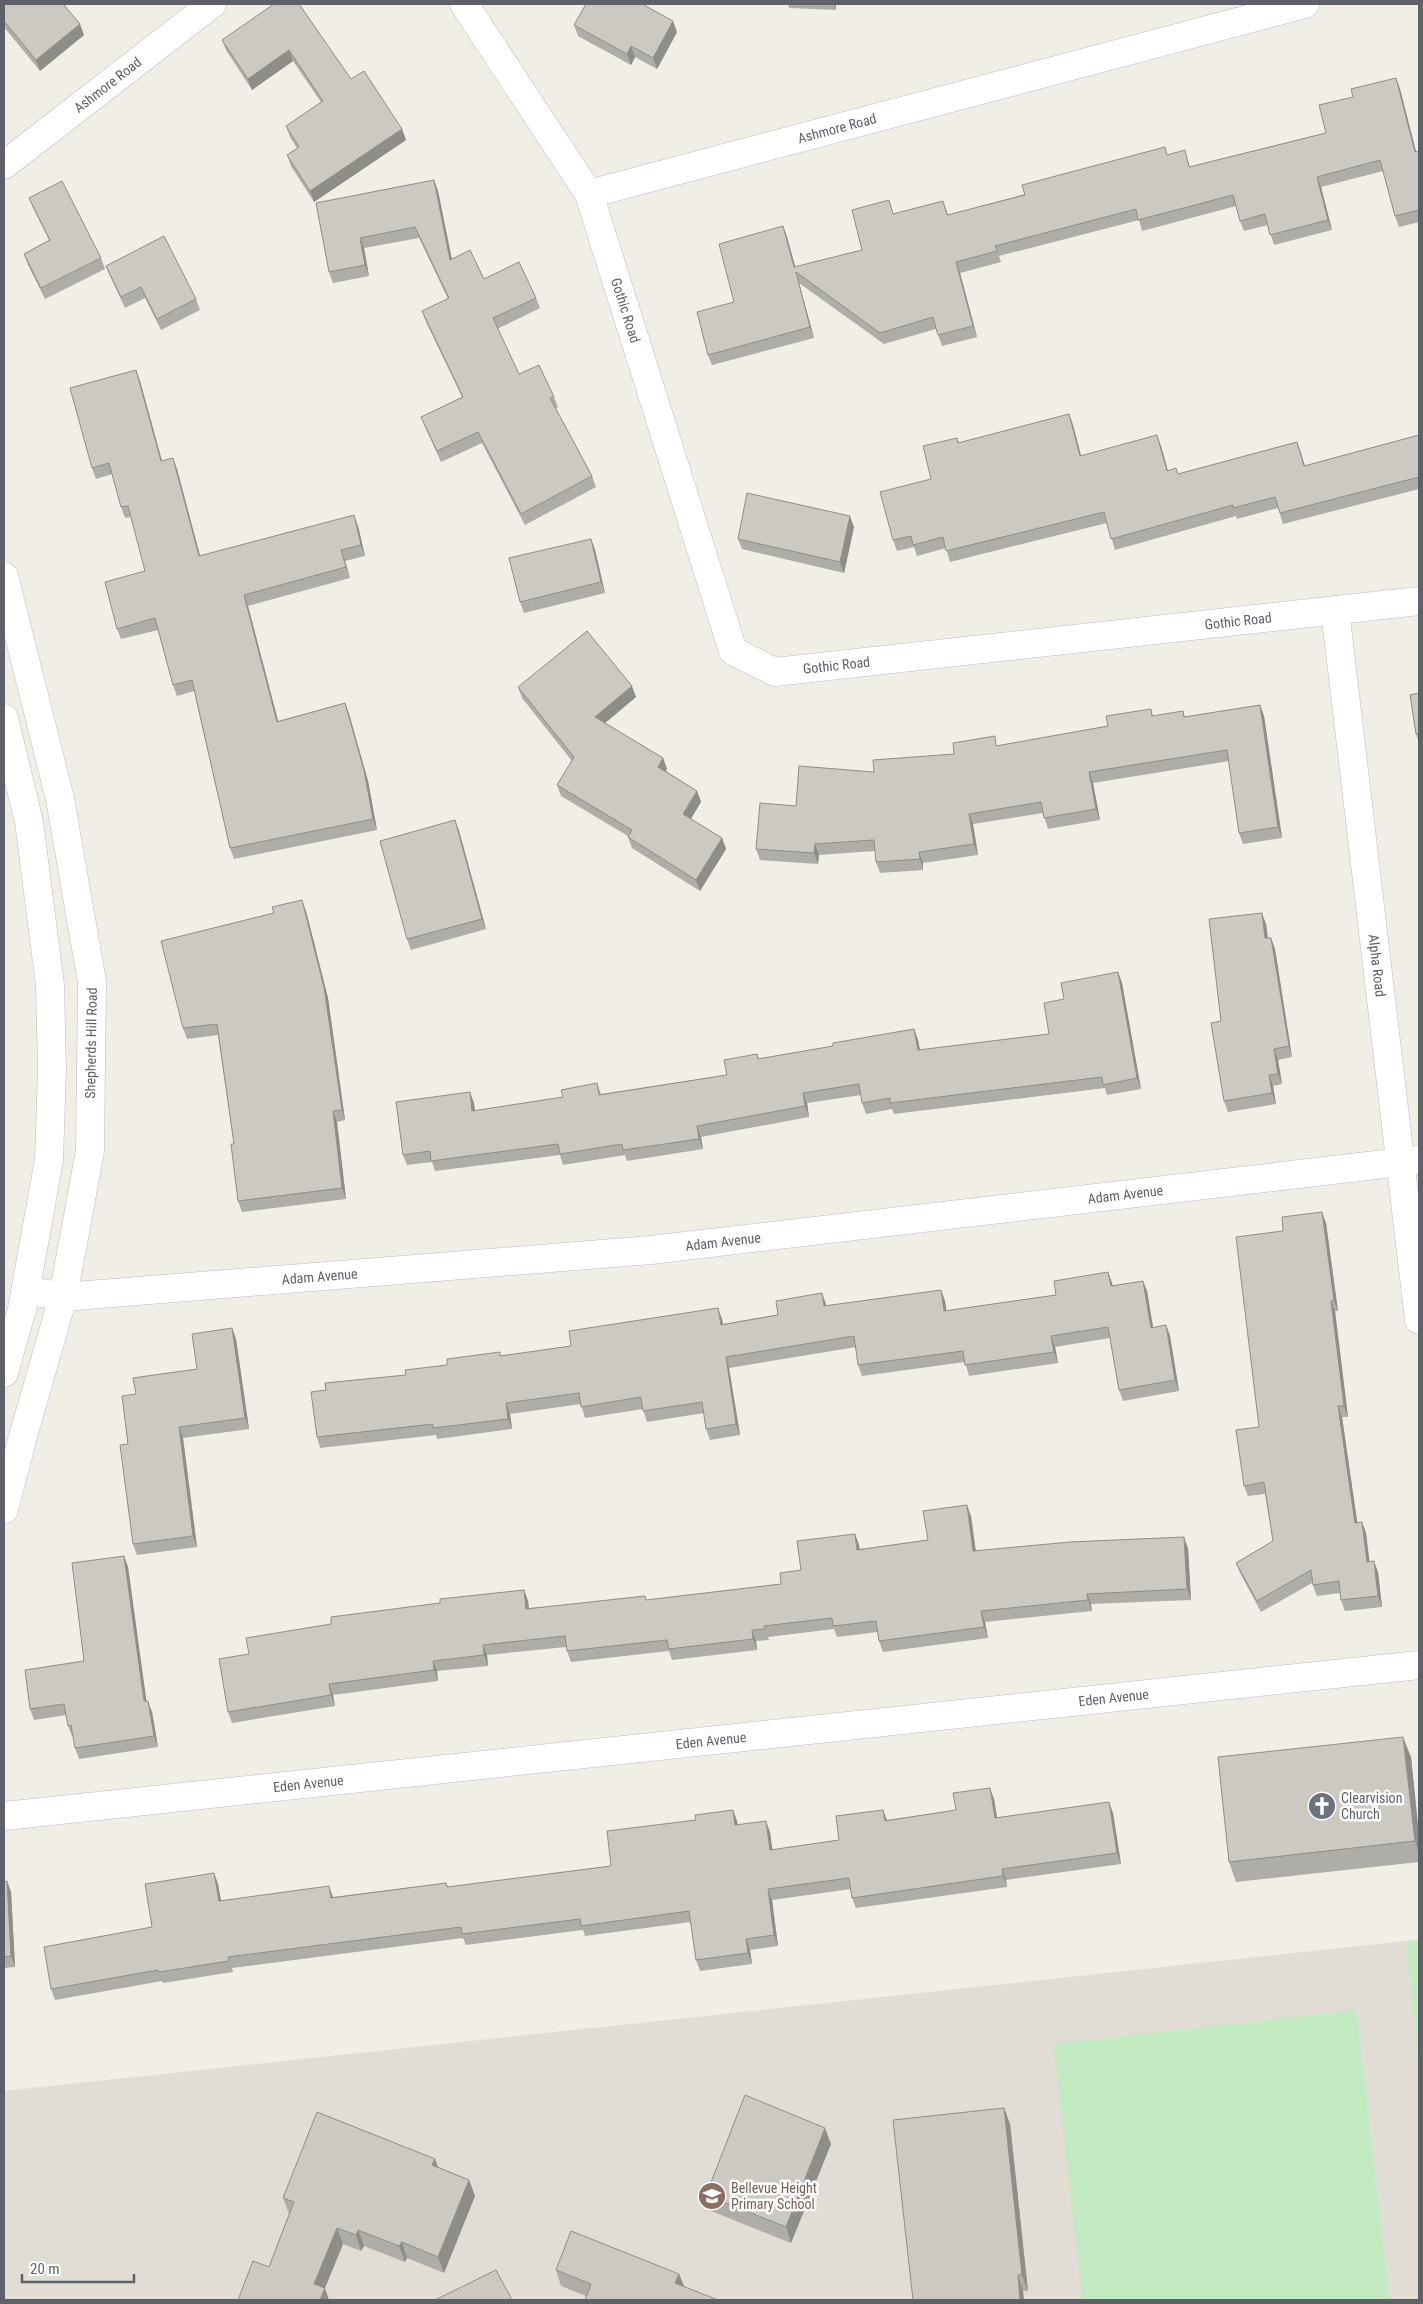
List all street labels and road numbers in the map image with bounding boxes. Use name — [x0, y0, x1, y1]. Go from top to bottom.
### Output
street label: Ashmore Road — [71, 54, 144, 116]
street label: Ashmore Road — [796, 110, 878, 146]
street label: Gothic Road — [608, 276, 643, 345]
street label: Gothic Road — [1204, 609, 1272, 633]
street label: Gothic Road — [802, 654, 871, 677]
street label: Alpha Road — [1365, 933, 1389, 998]
street label: Shepherds Hill Road — [82, 987, 100, 1099]
street label: Adam Avenue — [1087, 1182, 1164, 1207]
street label: Adam Avenue — [684, 1229, 762, 1254]
street label: Adam Avenue — [281, 1265, 358, 1287]
street label: Eden Avenue — [1078, 1686, 1150, 1709]
street label: Eden Avenue — [675, 1729, 747, 1752]
street label: Eden Avenue — [272, 1772, 345, 1795]

